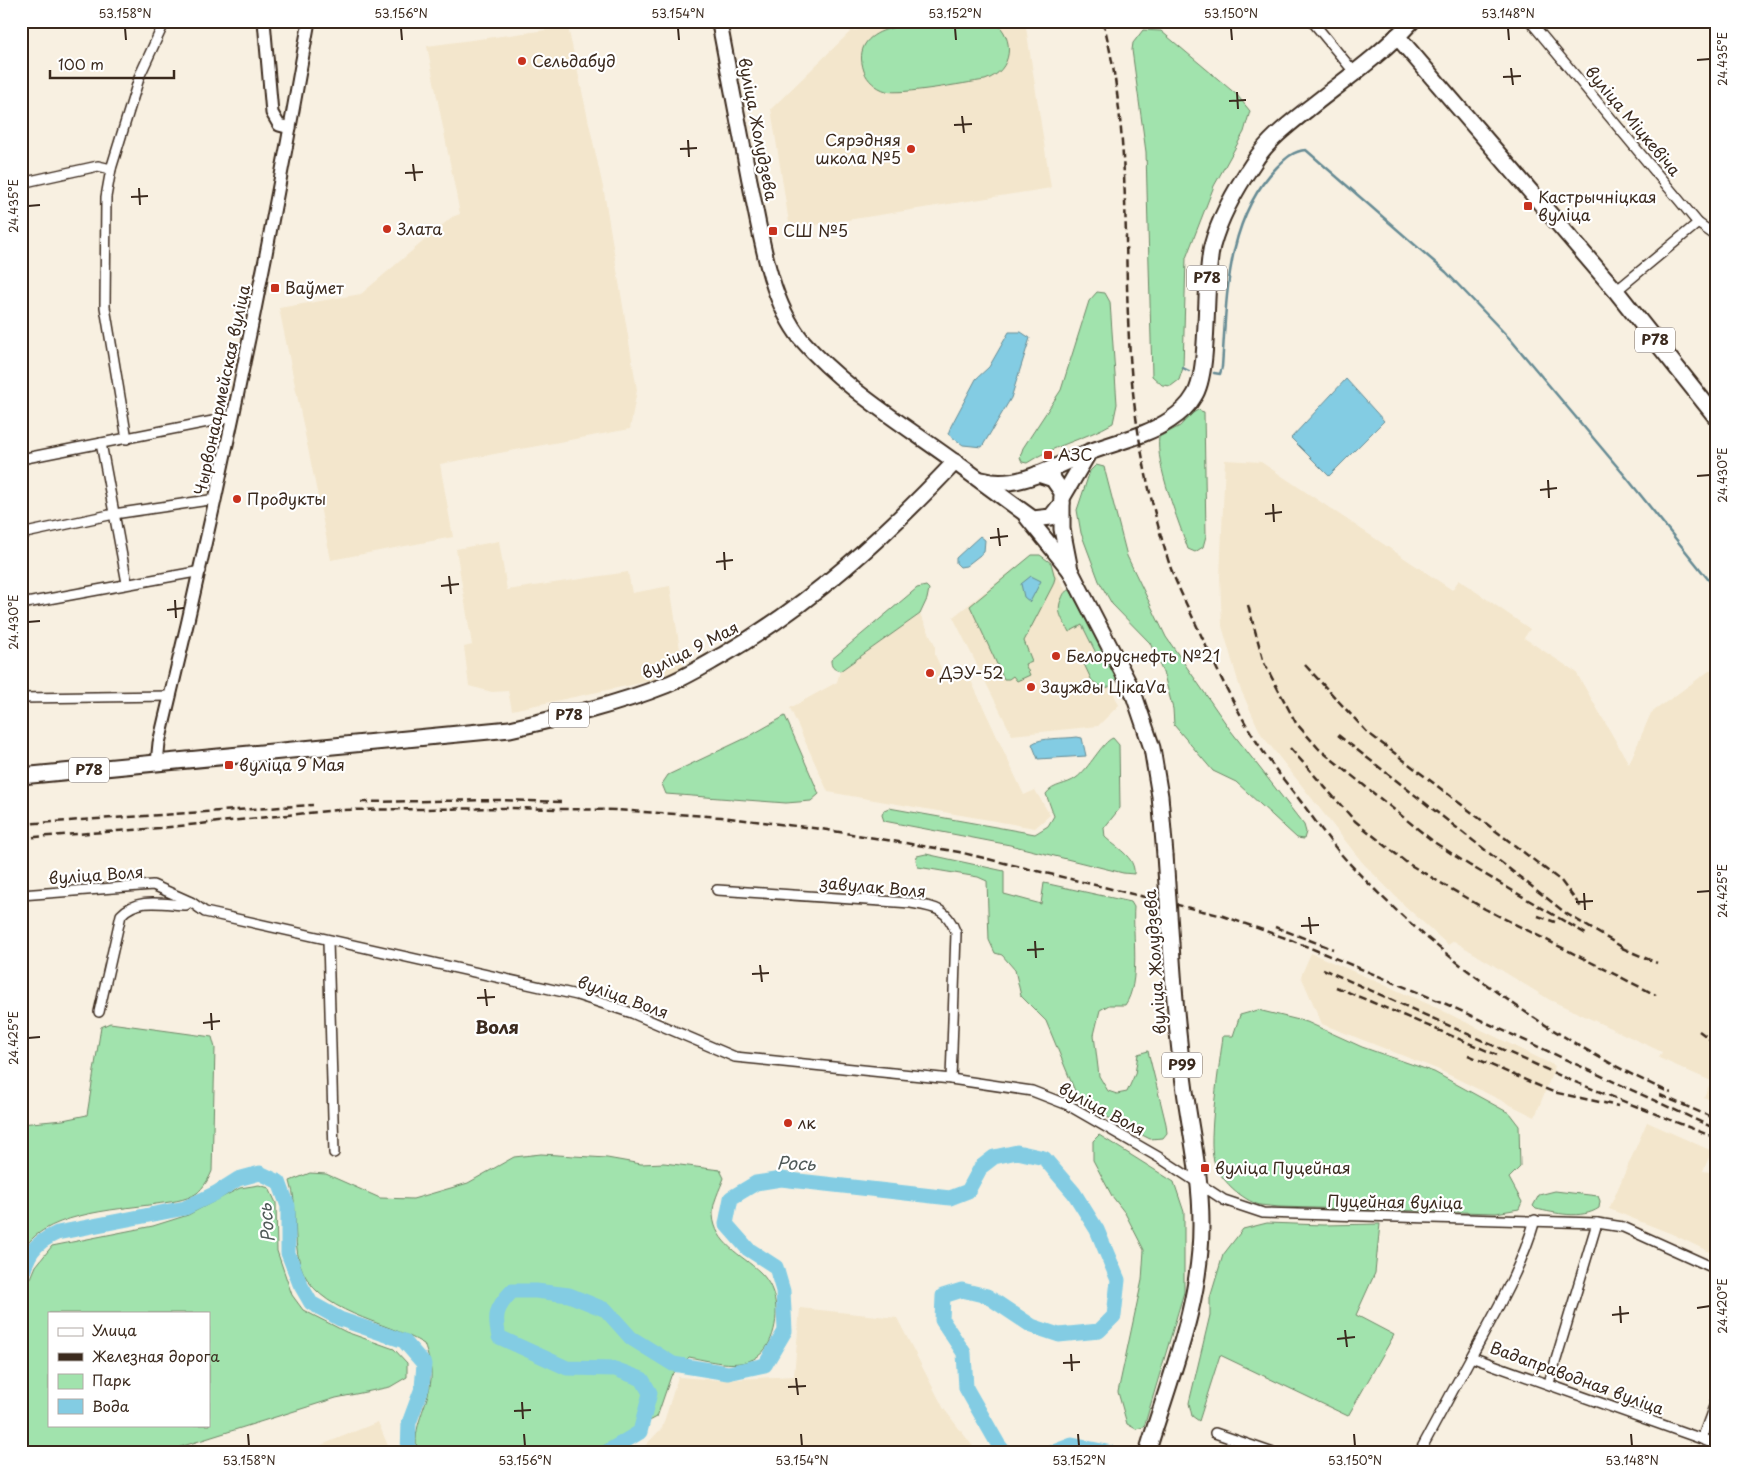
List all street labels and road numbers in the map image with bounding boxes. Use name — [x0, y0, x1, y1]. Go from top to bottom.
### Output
street label: вуліца Жолудзева — [733, 55, 785, 202]
street label: вуліца Міцкевіча — [1580, 60, 1687, 181]
road number: Р78 — [1187, 266, 1227, 290]
street label: Чырвонаармейская вуліца — [187, 282, 255, 497]
road number: Р78 — [1635, 328, 1675, 352]
street label: вуліца 9 Мая — [637, 614, 742, 684]
road number: Р78 — [549, 702, 589, 728]
road number: Р78 — [69, 758, 109, 782]
street label: вуліца Воля — [48, 859, 144, 889]
street label: завулак Воля — [818, 869, 927, 903]
street label: вуліца Жолудзева — [1137, 889, 1171, 1035]
street label: вуліца Воля — [575, 969, 672, 1024]
road number: Р99 — [1162, 1052, 1202, 1078]
street label: вуліца Воля — [1055, 1075, 1150, 1141]
street label: Пуцейная вуліца — [1327, 1188, 1463, 1214]
street label: Вадаправодная вуліца — [1487, 1334, 1668, 1420]

